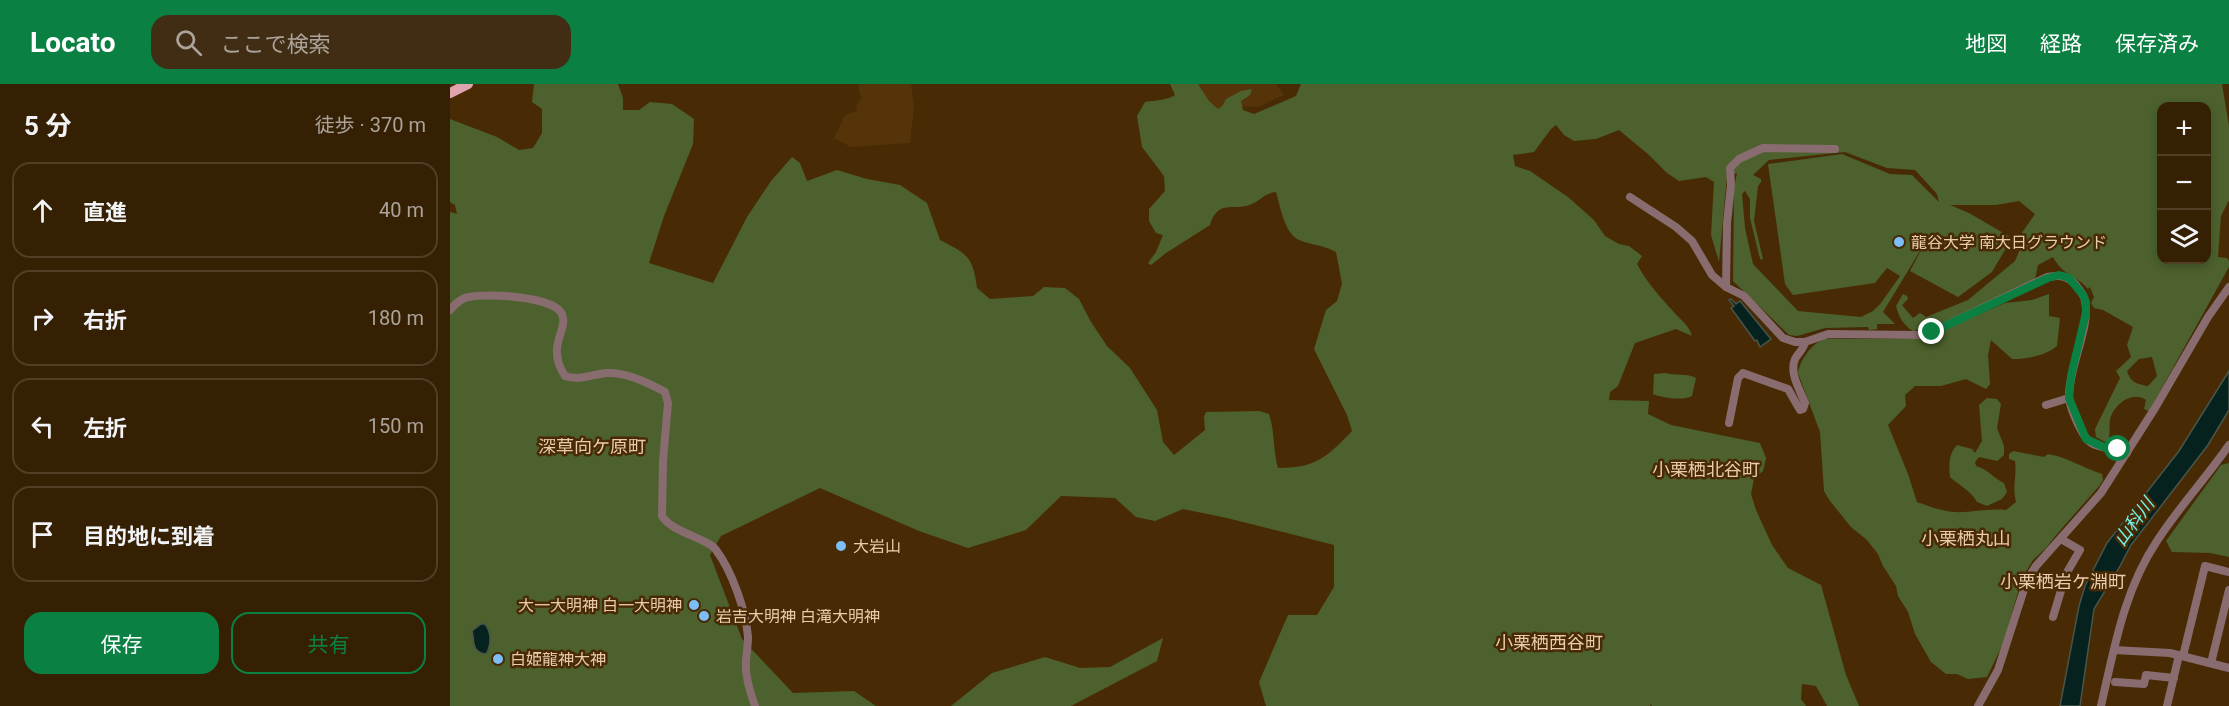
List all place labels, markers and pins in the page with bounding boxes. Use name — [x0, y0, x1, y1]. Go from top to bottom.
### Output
place label: 龍谷大学 南大日グラウンド — [1911, 233, 2107, 252]
marker: 龍谷大学 南大日グラウンド — [1892, 235, 1906, 249]
place label: 大岩山 — [853, 537, 901, 556]
marker: 大岩山 — [834, 539, 848, 553]
place label: 大一大明神 白一大明神 — [518, 596, 682, 615]
marker: 大一大明神 白一大明神 — [687, 598, 701, 612]
place label: 岩吉大明神 白滝大明神 — [716, 607, 880, 626]
marker: 岩吉大明神 白滝大明神 — [697, 609, 711, 623]
place label: 白姫龍神大神 — [510, 650, 606, 669]
marker: 白姫龍神大神 — [491, 652, 505, 666]

